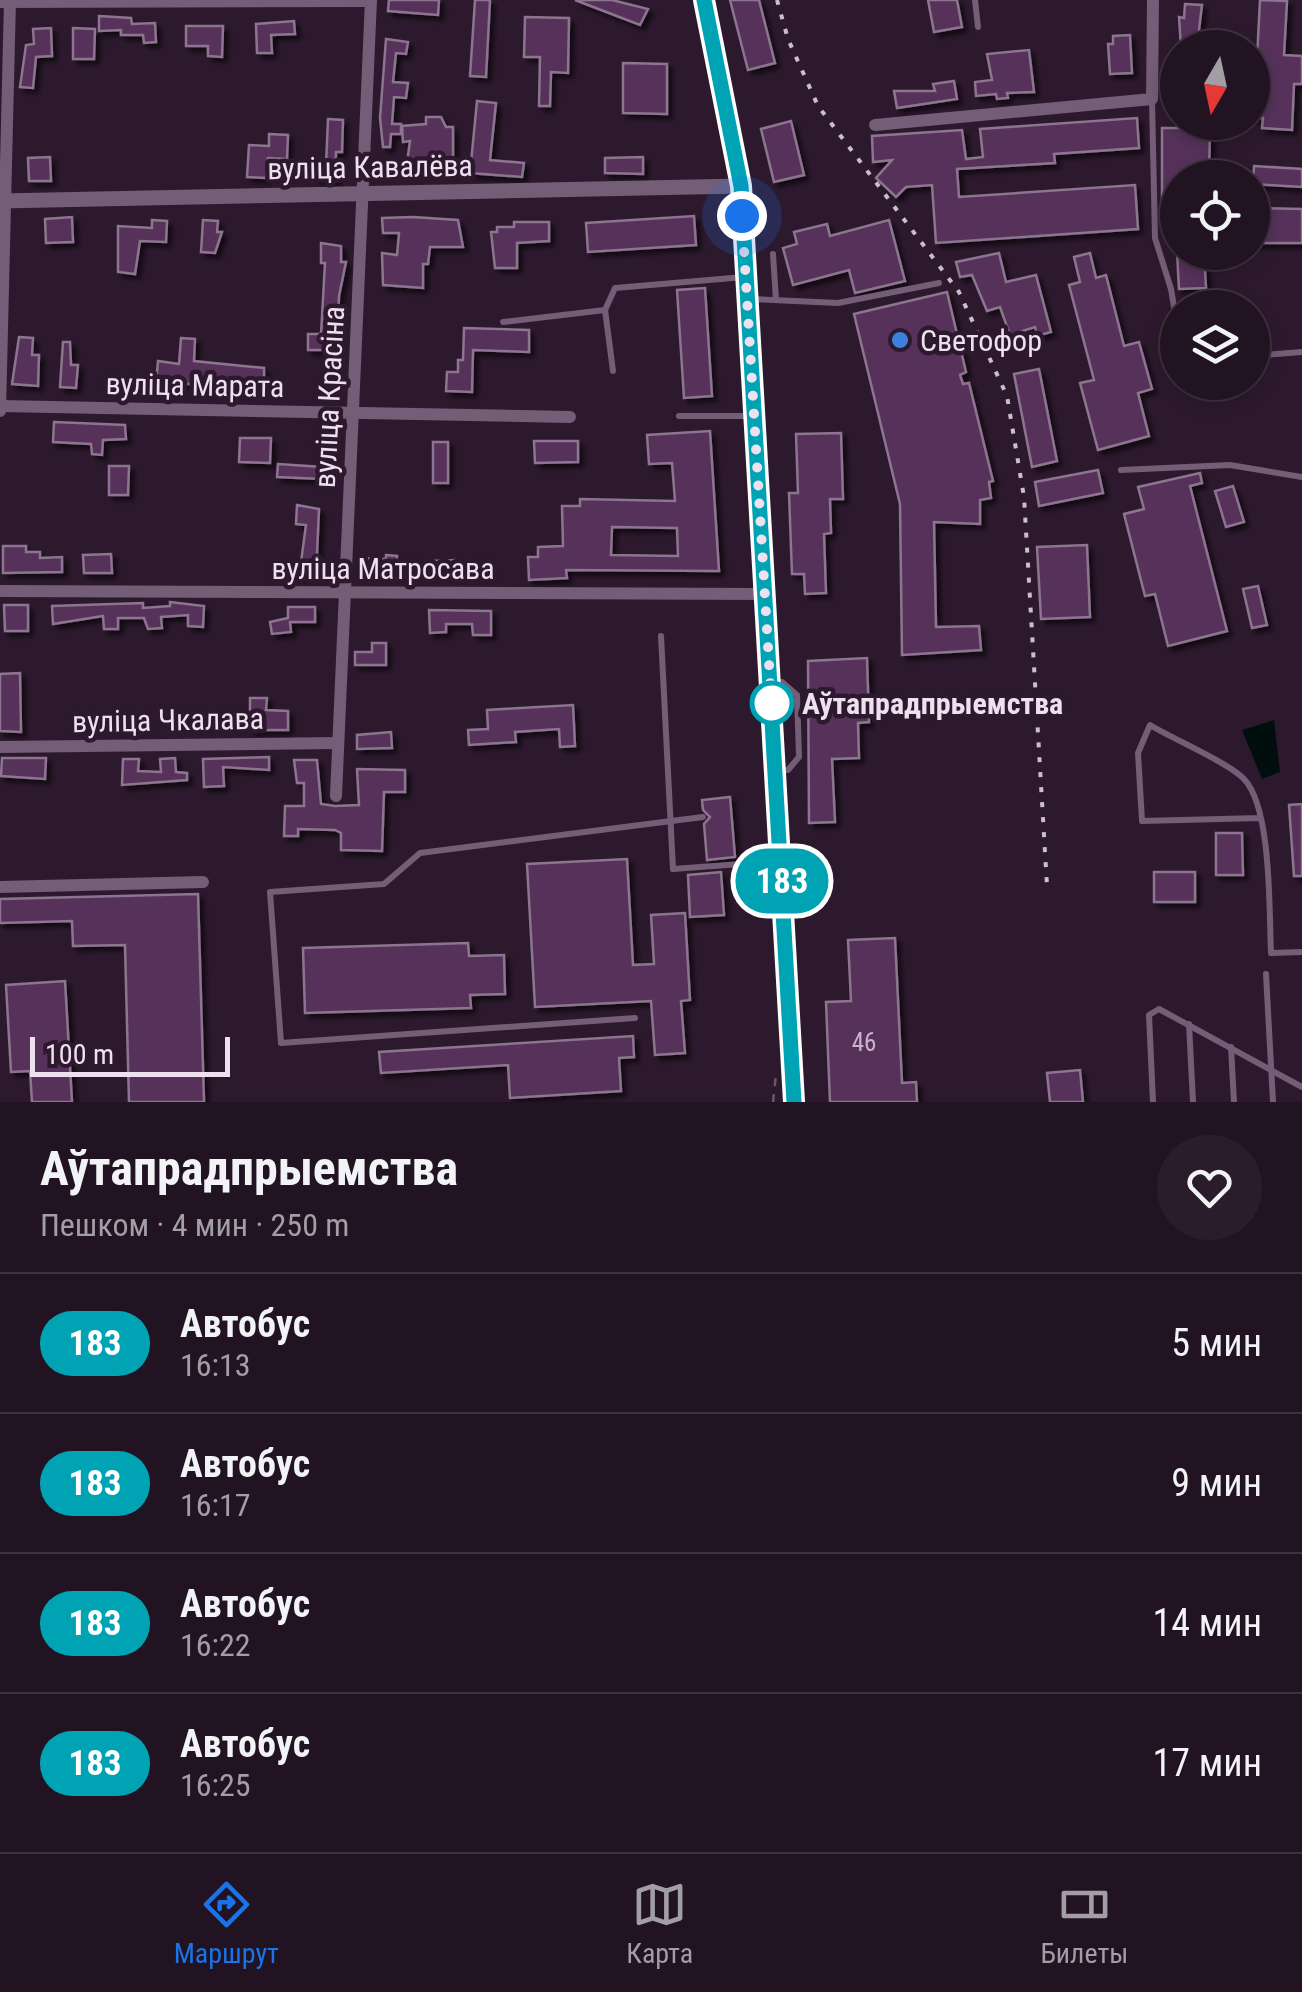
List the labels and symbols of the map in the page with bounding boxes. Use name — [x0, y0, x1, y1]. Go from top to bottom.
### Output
north arrow — [1160, 30, 1270, 140]
street label: вуліца Кавалёва — [267, 148, 473, 186]
your location — [717, 191, 767, 241]
street label: вуліца Красіна — [307, 305, 351, 489]
place label: Светофор — [920, 323, 1042, 358]
marker: Светофор — [889, 329, 911, 351]
street label: вуліца Марата — [105, 366, 285, 404]
street label: вуліца Матросава — [271, 551, 495, 586]
marker: Аўтапрадпрыемства — [751, 682, 793, 724]
place label: Аўтапрадпрыемства — [802, 686, 1063, 721]
street label: вуліца Чкалава — [72, 701, 264, 739]
line badge: 183 — [724, 848, 840, 914]
house number: 46 — [852, 1028, 876, 1057]
scale bar — [30, 1032, 230, 1076]

